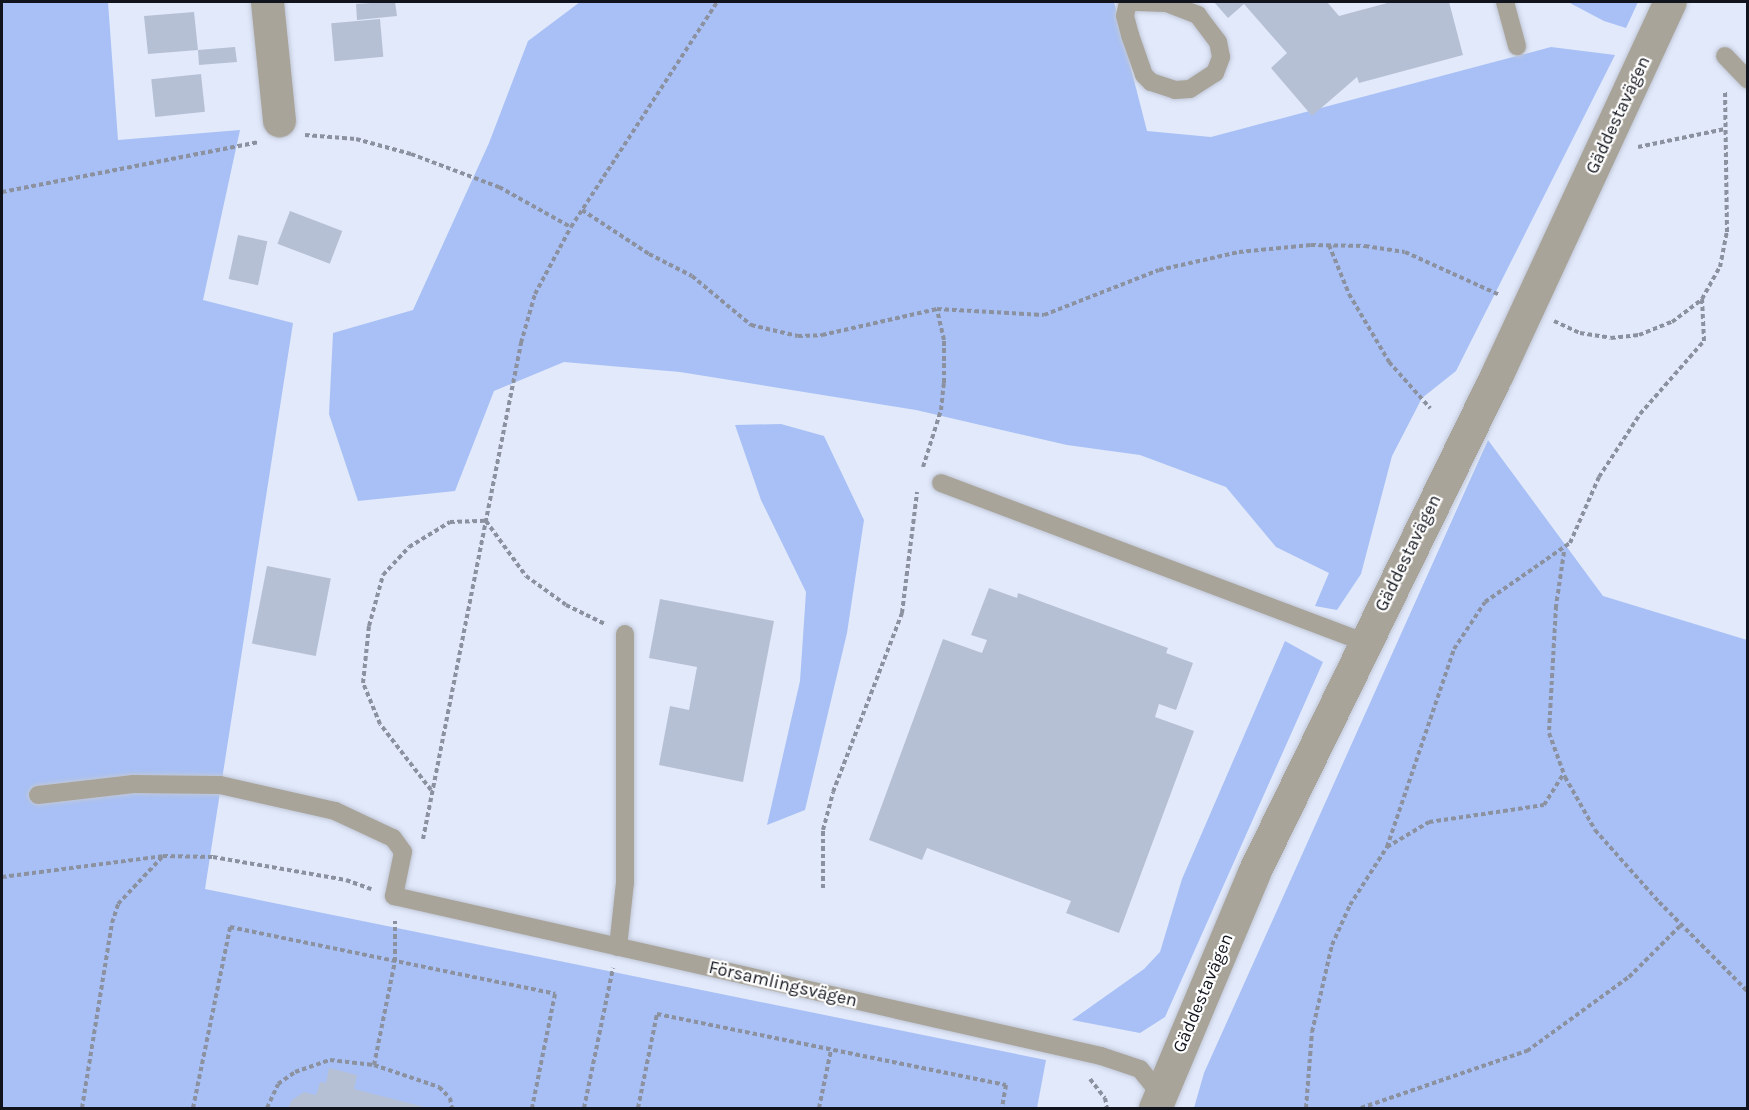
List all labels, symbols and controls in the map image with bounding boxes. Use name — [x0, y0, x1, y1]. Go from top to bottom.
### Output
street label: Gäddestavägen — [1581, 53, 1655, 177]
street label: Gäddestavägen — [1370, 491, 1446, 615]
street label: Gäddestavägen — [1168, 930, 1238, 1056]
street label: Församlingsvägen — [707, 956, 859, 1012]

